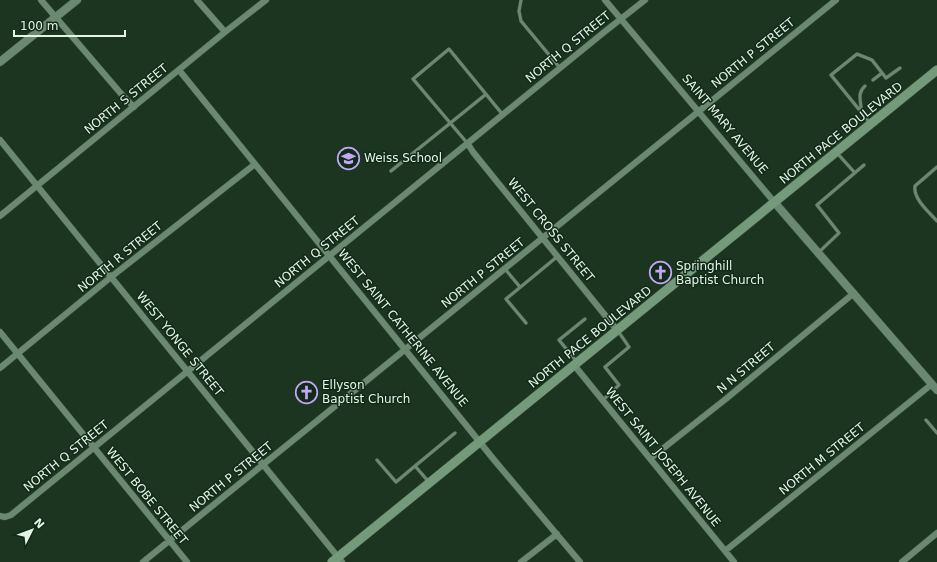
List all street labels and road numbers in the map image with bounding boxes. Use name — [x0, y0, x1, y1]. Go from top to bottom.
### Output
street label: NORTH Q STREET — [523, 8, 614, 86]
street label: NORTH P STREET — [709, 15, 798, 91]
street label: NORTH S STREET — [81, 61, 171, 137]
street label: SAINT MARY AVENUE — [679, 71, 771, 177]
street label: NORTH PACE BOULEVARD — [777, 79, 905, 187]
street label: WEST CROSS STREET — [505, 175, 598, 285]
street label: NORTH Q STREET — [272, 213, 363, 291]
street label: NORTH R STREET — [75, 218, 165, 295]
street label: NORTH P STREET — [439, 235, 528, 311]
street label: WEST SAINT CATHERINE AVENUE — [335, 247, 471, 409]
street label: NORTH PACE BOULEVARD — [526, 283, 654, 391]
street label: WEST YONGE STREET — [134, 289, 227, 399]
street label: N N STREET — [714, 339, 778, 396]
street label: WEST SAINT JOSEPH AVENUE — [603, 385, 723, 529]
street label: NORTH Q STREET — [21, 417, 112, 495]
street label: NORTH M STREET — [776, 420, 868, 498]
street label: NORTH P STREET — [187, 439, 276, 515]
street label: WEST BOBE STREET — [103, 445, 191, 548]

